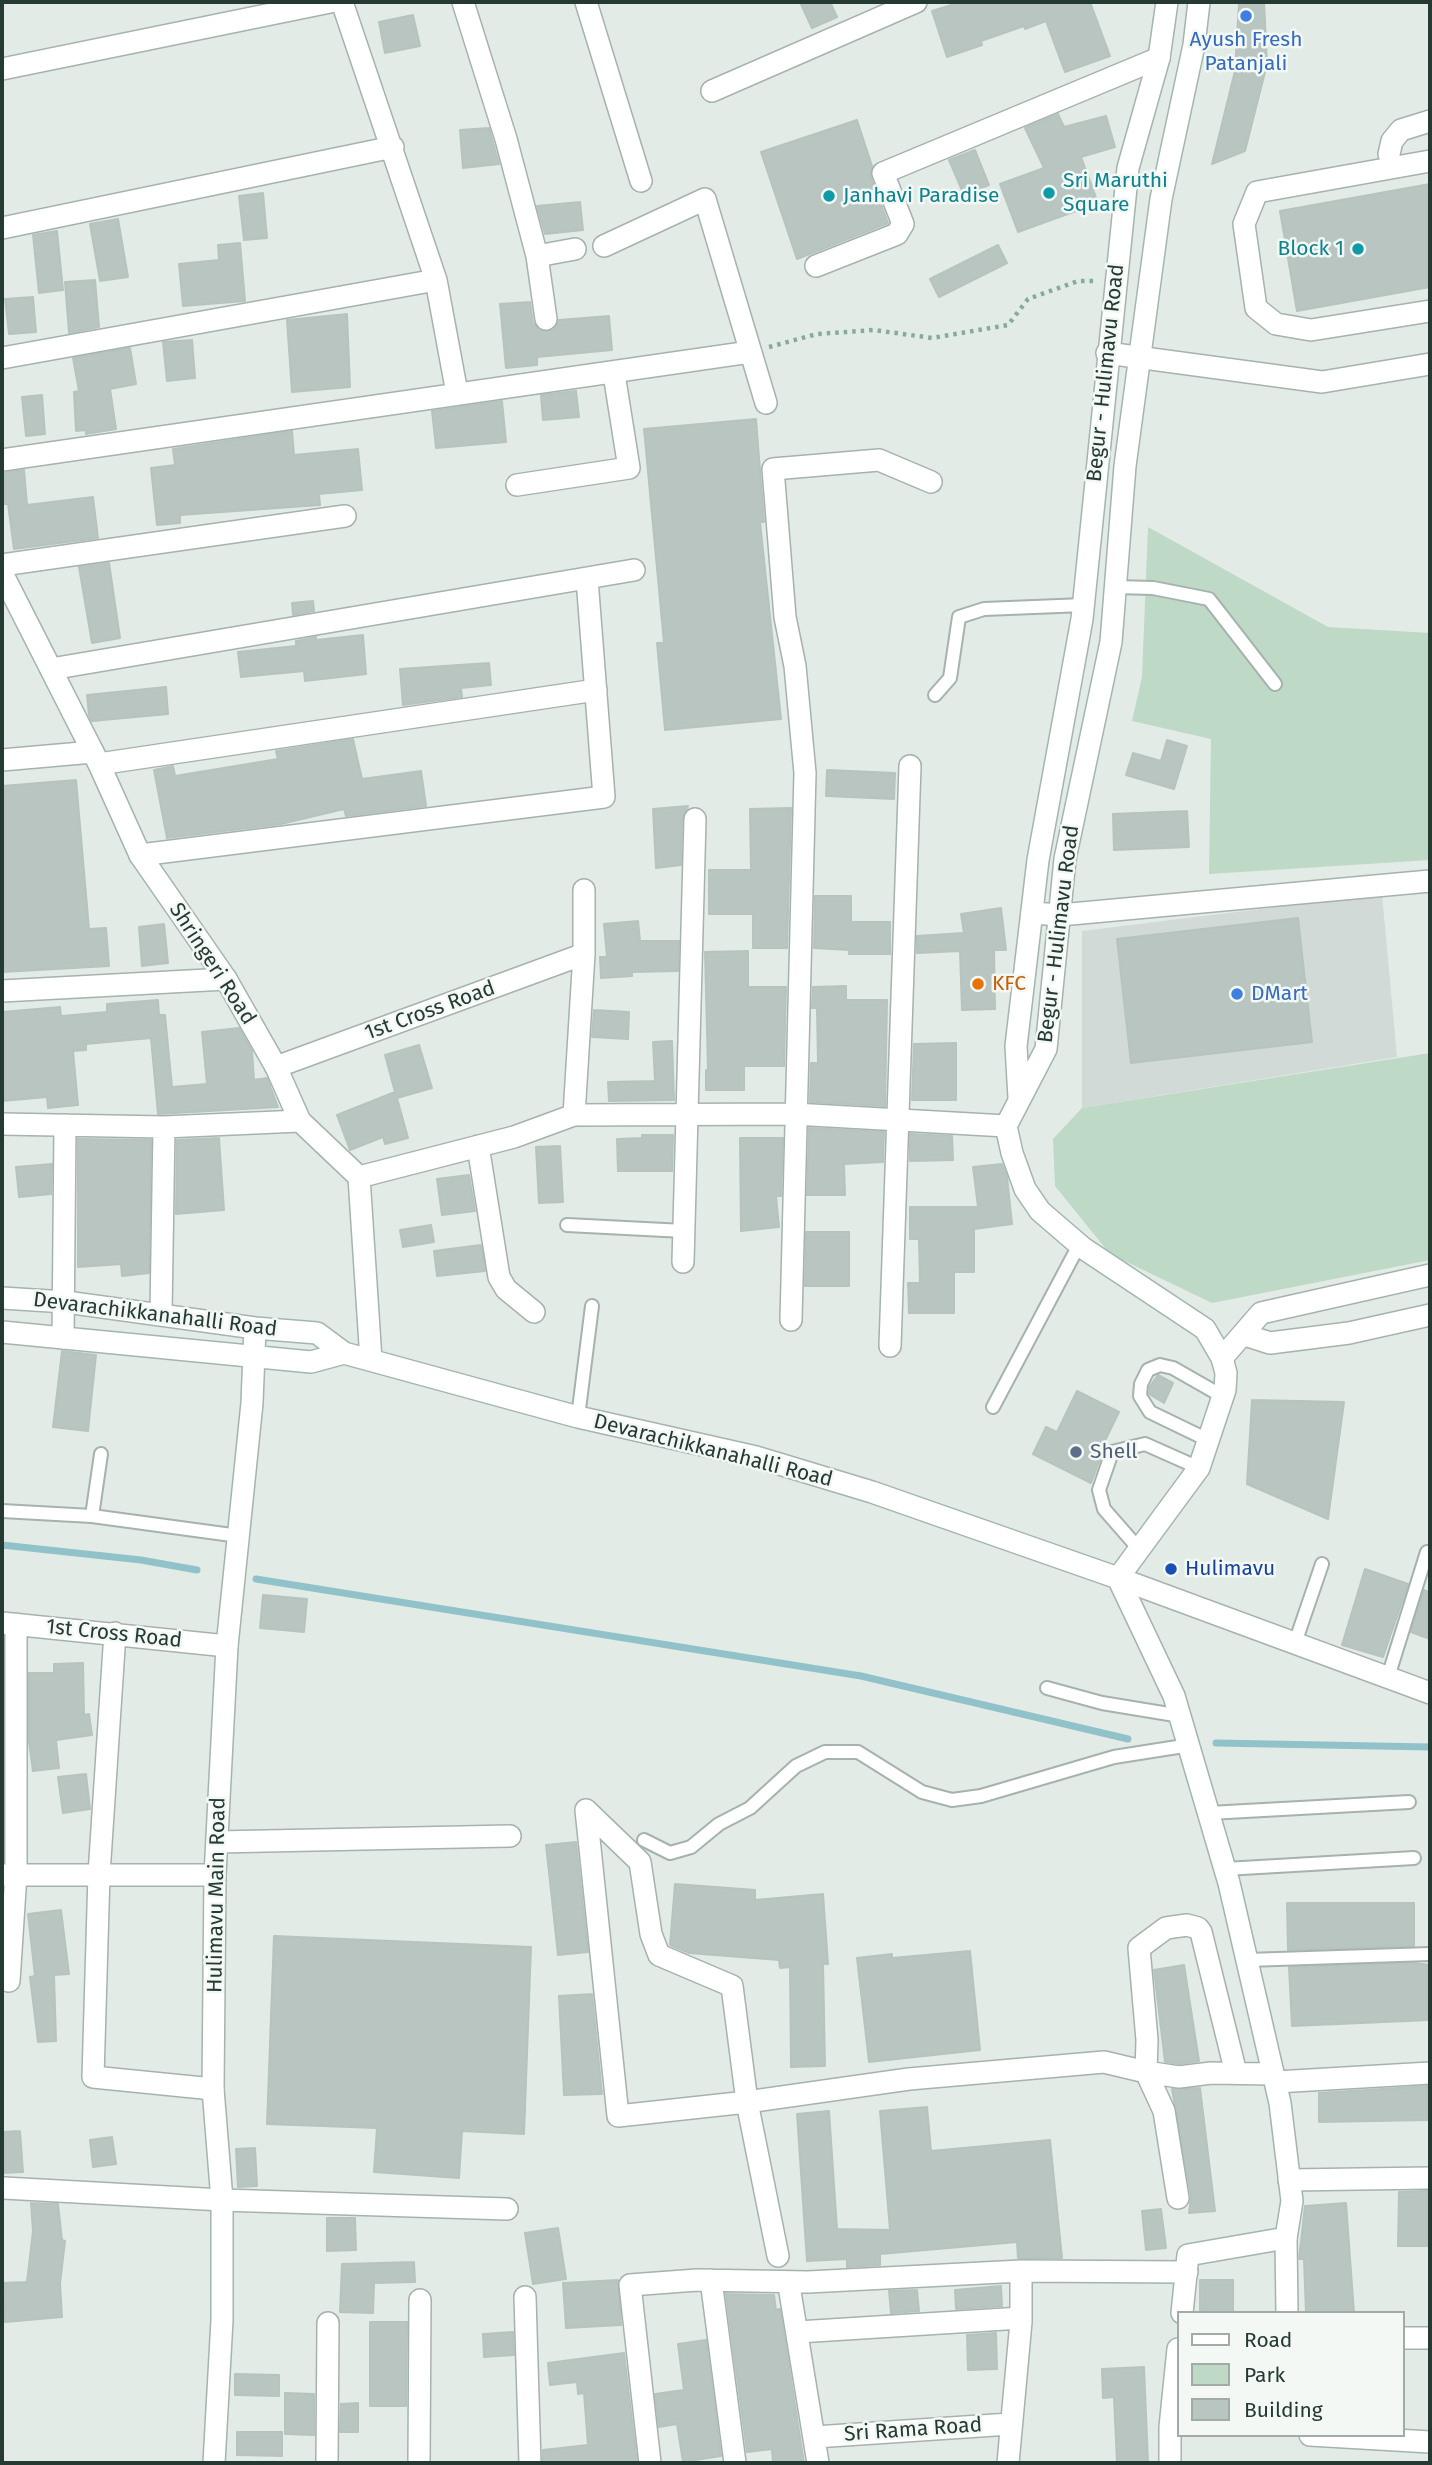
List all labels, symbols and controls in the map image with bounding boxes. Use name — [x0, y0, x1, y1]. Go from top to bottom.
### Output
marker: Ayush Fresh Patanjali — [1238, 8, 1254, 24]
place label: Ayush Fresh Patanjali — [1190, 27, 1302, 77]
place label: Sri Maruthi Square — [1063, 168, 1168, 218]
place label: Janhavi Paradise — [843, 183, 999, 209]
marker: Sri Maruthi Square — [1041, 185, 1057, 201]
marker: Janhavi Paradise — [821, 188, 837, 204]
place label: Block 1 — [1277, 236, 1344, 262]
marker: Block 1 — [1350, 241, 1366, 257]
street label: Begur - Hulimavu Road — [1082, 263, 1130, 483]
street label: Begur - Hulimavu Road — [1033, 824, 1085, 1044]
street label: Shringeri Road — [163, 898, 261, 1030]
place label: KFC — [992, 971, 1026, 997]
street label: 1st Cross Road — [361, 976, 499, 1046]
marker: KFC — [970, 976, 986, 992]
place label: DMart — [1251, 981, 1308, 1007]
marker: DMart — [1229, 986, 1245, 1002]
street label: Devarachikkanahalli Road — [32, 1288, 278, 1342]
street label: Devarachikkanahalli Road — [591, 1409, 835, 1493]
place label: Shell — [1090, 1439, 1138, 1465]
marker: Shell — [1068, 1444, 1084, 1460]
place label: Hulimavu — [1185, 1556, 1275, 1582]
marker: Hulimavu — [1163, 1561, 1179, 1577]
street label: 1st Cross Road — [45, 1614, 183, 1654]
street label: Hulimavu Main Road — [203, 1797, 231, 1993]
legend — [1176, 2311, 1404, 2437]
text: Road — [1244, 2327, 1292, 2353]
text: Park — [1244, 2362, 1285, 2388]
text: Building — [1244, 2397, 1323, 2423]
street label: Sri Rama Road — [843, 2413, 983, 2447]

